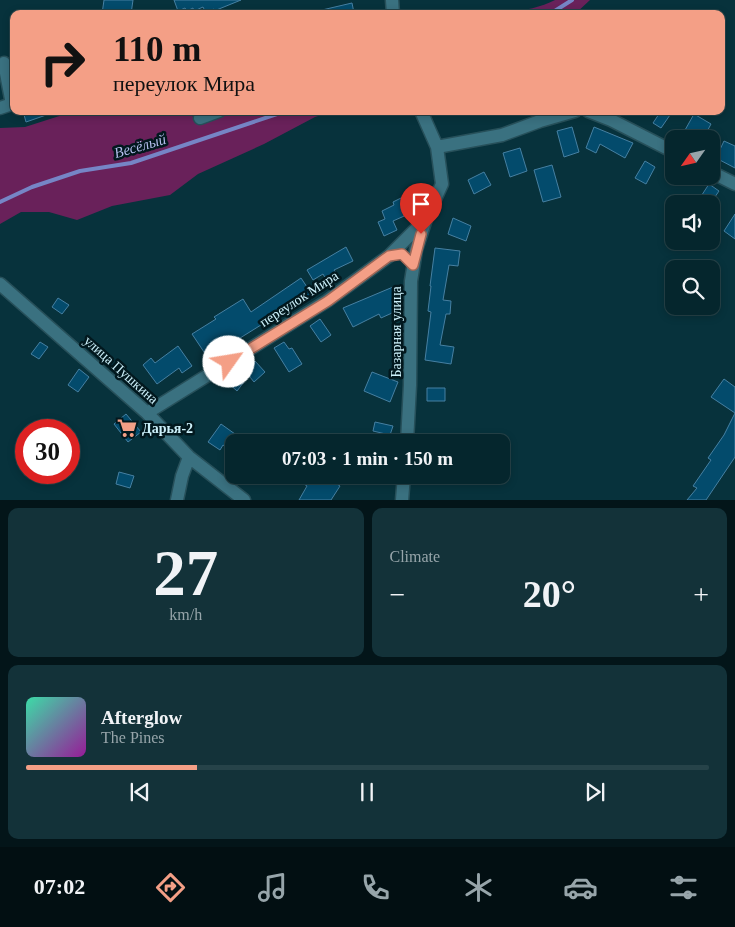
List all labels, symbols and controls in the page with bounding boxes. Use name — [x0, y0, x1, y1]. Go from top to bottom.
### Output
icon: right — [30, 30, 95, 95]
text: 110 m — [113, 30, 201, 69]
text: переулок Мира — [113, 71, 255, 96]
north arrow — [665, 130, 720, 185]
map controls — [665, 130, 720, 315]
water label: Весёлый — [112, 131, 168, 161]
pin — [400, 183, 442, 234]
icon: arrive — [407, 190, 435, 218]
button: sound — [665, 195, 720, 250]
button: search — [665, 260, 720, 315]
street label: переулок Мира — [257, 268, 342, 330]
street label: Базарная улица — [389, 286, 404, 378]
street label: улица Пушкина — [81, 333, 162, 408]
position arrow — [202, 335, 254, 387]
supermarket icon: Дарья-2 — [116, 417, 138, 439]
speed limit sign: 30 — [15, 419, 80, 484]
place label: Дарья-2 — [142, 421, 193, 436]
text: 07:03 · 1 min · 150 m — [282, 448, 453, 469]
text: 27 — [153, 537, 218, 609]
text: Climate — [390, 548, 440, 565]
text: 20° — [523, 573, 576, 615]
text: − — [390, 579, 405, 610]
text: + — [693, 579, 709, 610]
text: km/h — [169, 606, 202, 623]
text: Afterglow — [101, 707, 182, 728]
text: The Pines — [101, 729, 165, 746]
icon: previous — [126, 778, 154, 806]
icon: pause — [353, 778, 381, 806]
icon: next — [581, 778, 609, 806]
icon: directions — [153, 870, 188, 905]
icon: music — [255, 870, 290, 905]
icon: phone — [358, 870, 393, 905]
icon: climate — [461, 870, 496, 905]
icon: car — [563, 870, 598, 905]
icon: filters — [666, 870, 701, 905]
text: 07:02 — [34, 874, 85, 899]

